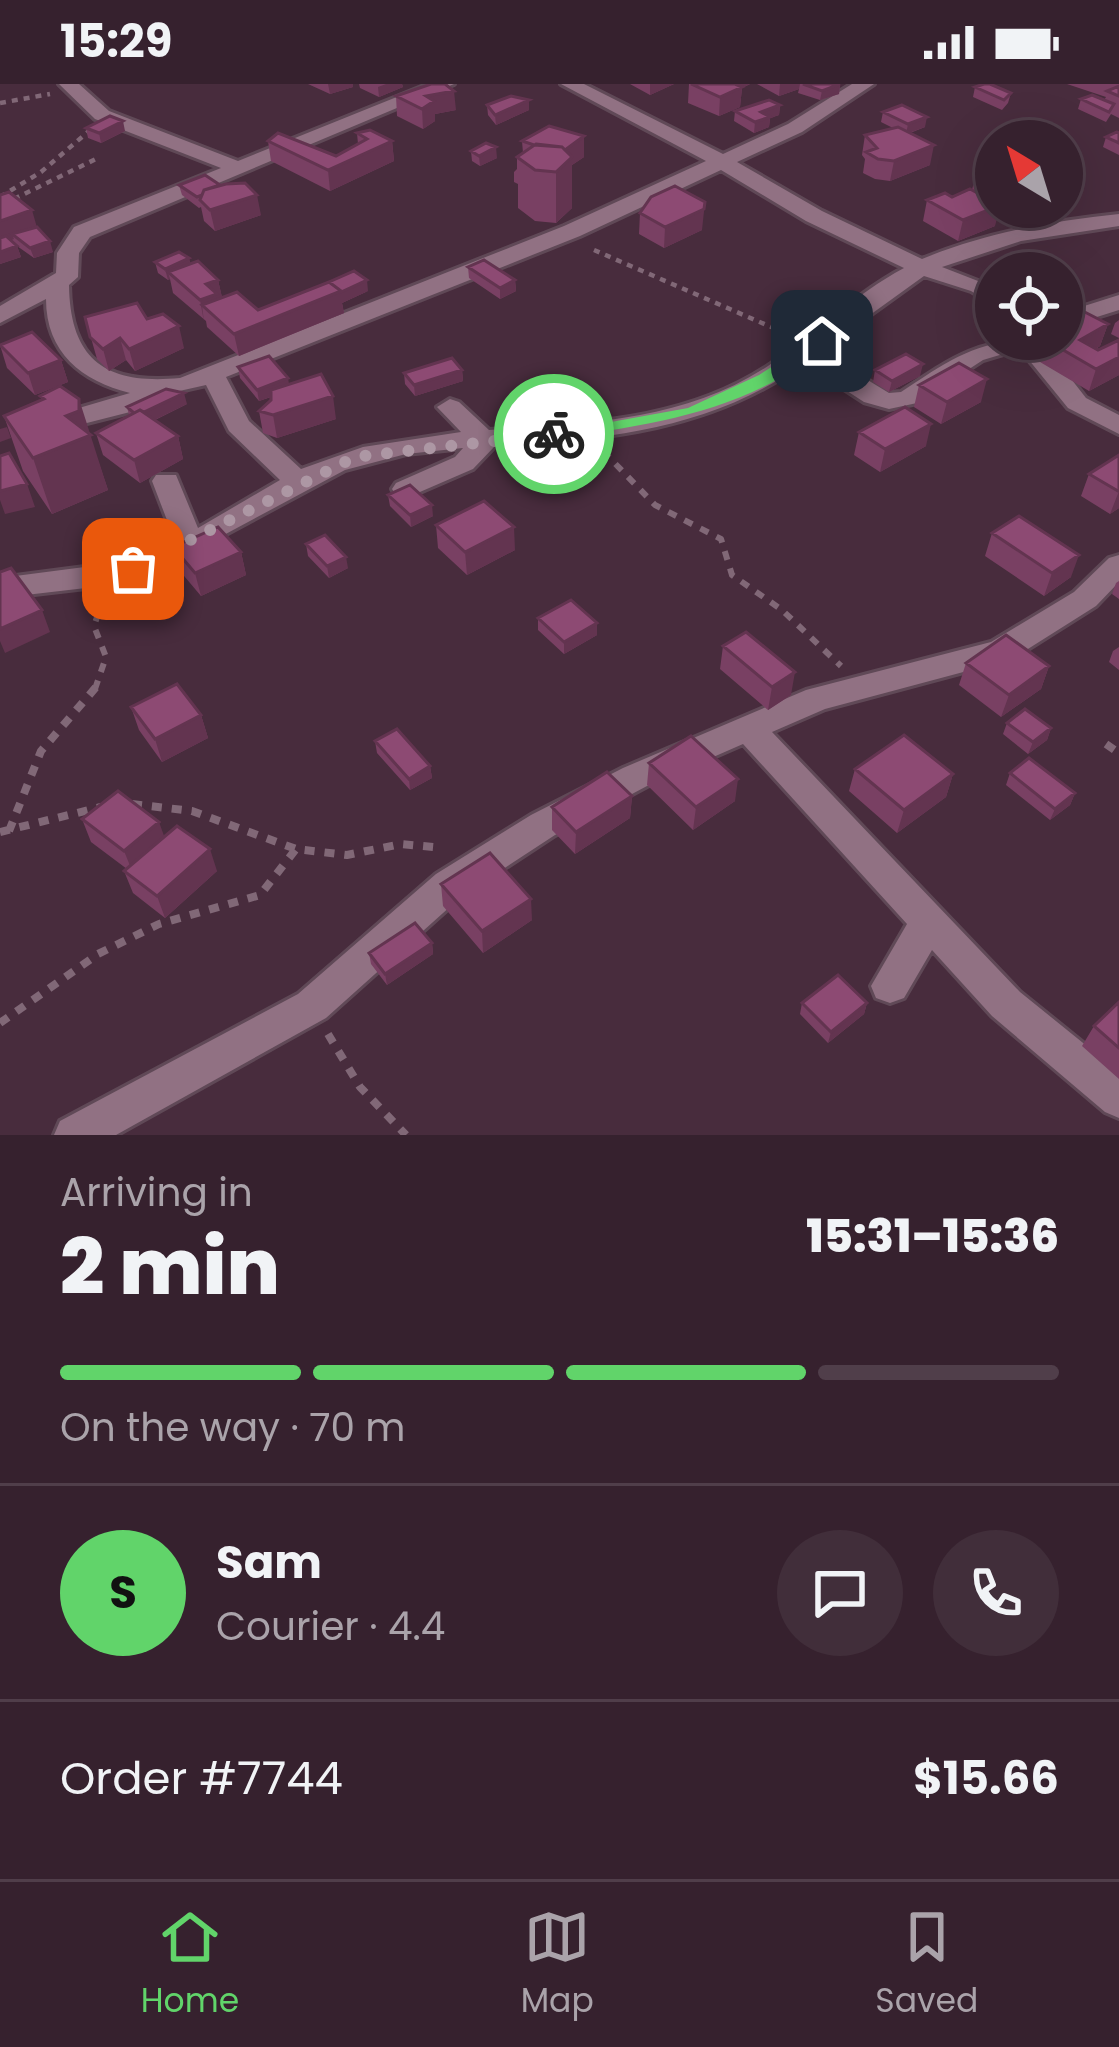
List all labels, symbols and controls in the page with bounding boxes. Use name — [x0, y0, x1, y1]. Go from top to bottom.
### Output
text: 15:29 — [60, 10, 172, 73]
north arrow — [975, 120, 1083, 228]
map controls — [975, 120, 1083, 360]
button: locate — [975, 252, 1083, 360]
pin — [771, 290, 873, 392]
icon: home — [789, 308, 855, 374]
courier — [494, 374, 614, 494]
icon: bike — [521, 401, 587, 467]
pin — [82, 518, 184, 620]
icon: bag — [100, 536, 166, 602]
text: Arriving in — [60, 1165, 253, 1220]
text: 15:31–15:36 — [806, 1205, 1059, 1268]
text: 2 min — [60, 1212, 280, 1321]
text: On the way · 70 m — [60, 1400, 406, 1455]
button: chat — [777, 1530, 903, 1656]
button: phone — [933, 1530, 1059, 1656]
text: Sam — [216, 1531, 322, 1594]
text: S — [109, 1561, 137, 1624]
text: Courier · 4.4 — [216, 1599, 445, 1654]
text: Order #7744 — [60, 1747, 343, 1810]
text: $15.66 — [913, 1747, 1059, 1810]
tab: Home — [141, 1904, 239, 2026]
tab: Map — [521, 1904, 594, 2026]
tab: Saved — [875, 1904, 978, 2026]

